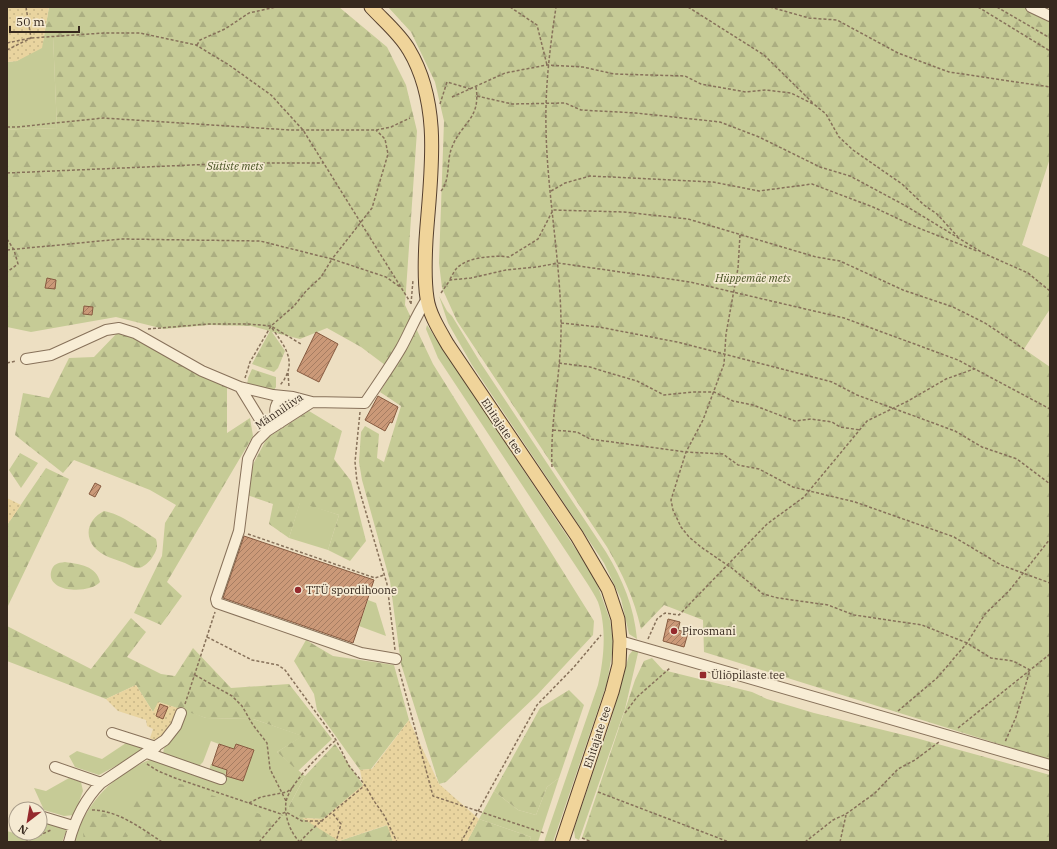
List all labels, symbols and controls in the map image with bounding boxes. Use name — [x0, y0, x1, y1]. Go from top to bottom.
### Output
scale bar — [10, 8, 79, 34]
text: 50 m — [16, 14, 45, 29]
park label: Sütiste mets — [206, 159, 264, 173]
park label: Hüppemäe mets — [714, 271, 792, 285]
street label: Männiliiva — [252, 390, 306, 432]
street label: Ehitajate tee — [478, 395, 526, 457]
place label: TTÜ spordihoone — [306, 583, 397, 597]
marker: TTÜ spordihoone — [293, 585, 303, 595]
place label: Pirosmani — [682, 624, 736, 638]
marker: Pirosmani — [669, 626, 679, 636]
place label: Üliõpilaste tee — [711, 668, 785, 682]
marker: Üliõpilaste tee — [698, 670, 708, 680]
street label: Ehitajate tee — [580, 704, 614, 770]
north arrow — [8, 801, 48, 841]
text: N — [15, 821, 30, 838]

